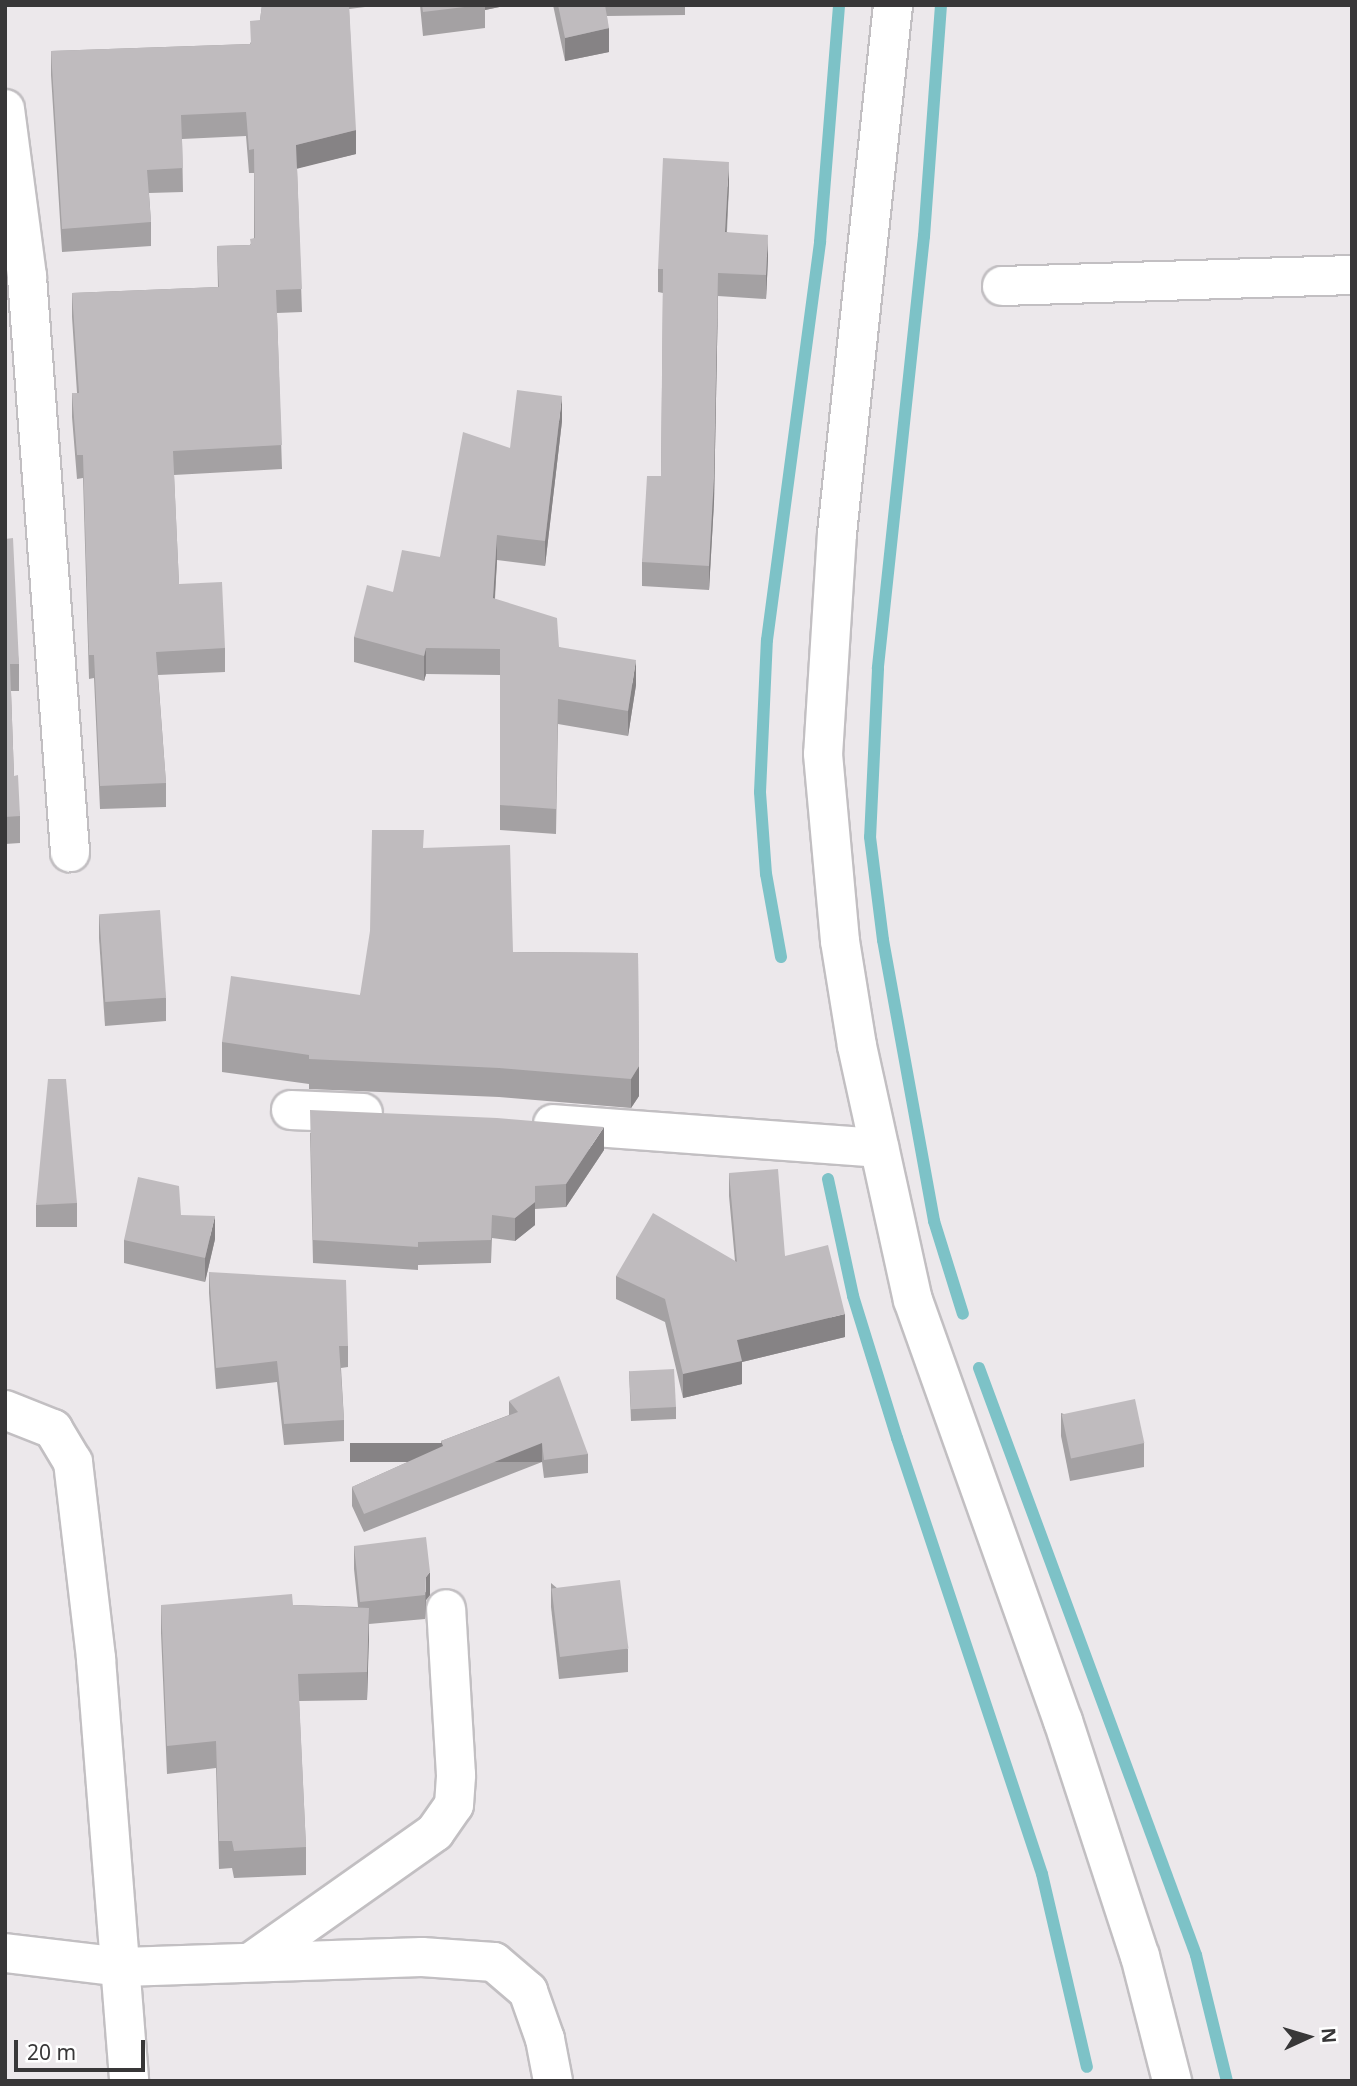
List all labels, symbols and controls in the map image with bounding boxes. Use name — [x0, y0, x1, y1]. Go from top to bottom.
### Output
north arrow — [1273, 2002, 1343, 2072]
scale bar — [18, 2026, 149, 2070]
text: N — [1315, 2027, 1342, 2044]
text: 20 m — [27, 2038, 76, 2066]

